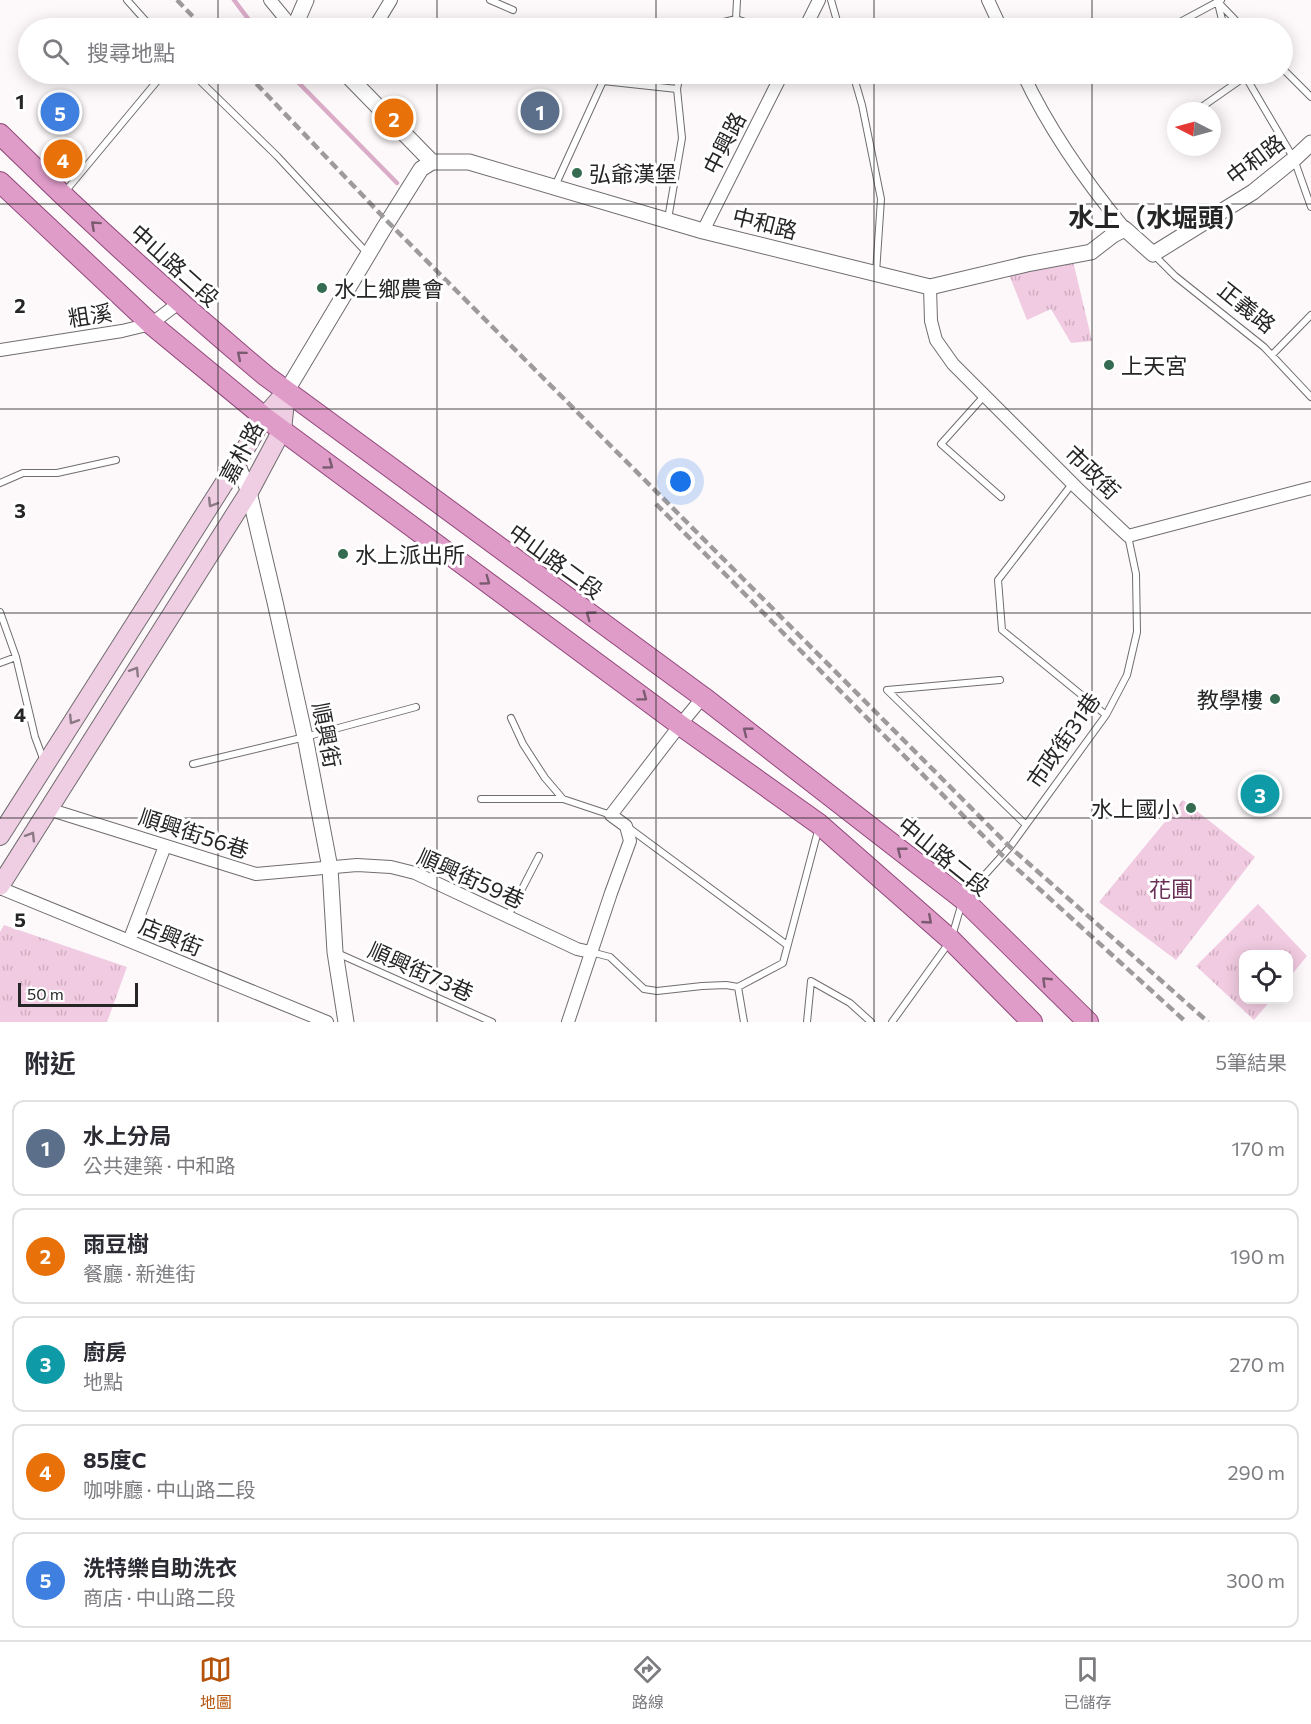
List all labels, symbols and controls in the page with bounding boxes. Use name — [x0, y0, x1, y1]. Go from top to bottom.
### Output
search box — [18, 18, 1293, 84]
icon: search — [39, 35, 72, 68]
text: 搜尋地點 — [87, 39, 175, 66]
pin: 1 — [520, 88, 560, 134]
text: 1 — [15, 89, 25, 113]
pin: 5 — [40, 90, 80, 134]
pin: 2 — [374, 96, 414, 140]
north arrow — [1167, 102, 1221, 156]
street label: 中興路 — [697, 107, 751, 179]
street label: 中和路 — [1221, 128, 1289, 190]
pin: 4 — [44, 136, 82, 182]
place label: 弘爺漢堡 — [589, 160, 677, 187]
marker: 弘爺漢堡 — [570, 166, 584, 180]
district label: 水上（水堀頭） — [1068, 201, 1250, 232]
street label: 中和路 — [730, 202, 800, 244]
street label: 中山路二段 — [125, 218, 225, 312]
one-way arrow — [91, 221, 102, 232]
place label: 水上鄉農會 — [334, 275, 444, 302]
street label: 正義路 — [1213, 276, 1281, 338]
marker: 水上鄉農會 — [315, 281, 329, 295]
text: 2 — [14, 293, 26, 317]
street label: 粗溪 — [66, 298, 114, 332]
one-way arrow — [237, 351, 248, 362]
place label: 上天宮 — [1121, 352, 1187, 379]
marker: 上天宮 — [1102, 358, 1116, 372]
street label: 嘉朴路 — [214, 417, 268, 487]
street label: 市政街 — [1060, 439, 1126, 505]
one-way arrow — [322, 458, 333, 469]
your location — [666, 467, 695, 496]
one-way arrow — [208, 496, 219, 507]
text: 3 — [14, 498, 26, 522]
street label: 中山路二段 — [504, 518, 608, 604]
place label: 水上派出所 — [355, 541, 465, 568]
marker: 水上派出所 — [336, 547, 350, 561]
one-way arrow — [479, 574, 490, 585]
one-way arrow — [586, 611, 597, 622]
one-way arrow — [128, 667, 140, 677]
place label: 教學樓 — [1197, 686, 1263, 713]
street label: 市政街31巷 — [1020, 687, 1106, 793]
one-way arrow — [636, 690, 647, 701]
marker: 教學樓 — [1268, 692, 1282, 706]
street label: 順興街 — [307, 700, 347, 770]
text: 4 — [14, 702, 26, 726]
one-way arrow — [70, 714, 81, 725]
one-way arrow — [743, 728, 754, 739]
pin: 3 — [1240, 772, 1280, 816]
place label: 水上國小 — [1091, 795, 1179, 822]
marker: 水上國小 — [1184, 801, 1198, 815]
street label: 順興街56巷 — [136, 803, 252, 863]
street label: 中山路二段 — [893, 811, 995, 901]
one-way arrow — [24, 832, 36, 842]
street label: 順興街59巷 — [413, 842, 529, 914]
one-way arrow — [897, 847, 908, 858]
park label: 花圃 — [1149, 875, 1193, 902]
text: 5 — [14, 907, 26, 931]
street label: 店興街 — [135, 911, 207, 961]
one-way arrow — [921, 913, 932, 924]
street label: 順興街73巷 — [364, 936, 478, 1006]
map controls — [1239, 950, 1293, 1004]
button: locate — [1239, 950, 1293, 1004]
one-way arrow — [1042, 977, 1052, 988]
scale bar — [18, 980, 138, 1007]
text: 50 m — [27, 984, 64, 1003]
text: 附近 — [24, 1047, 76, 1078]
text: 5筆結果 — [1216, 1050, 1287, 1074]
text: 水上分局 — [83, 1122, 171, 1149]
text: 1 — [41, 1136, 50, 1160]
text: 170 m — [1232, 1136, 1285, 1160]
text: 公共建築 · 中和路 — [83, 1153, 235, 1177]
text: 雨豆樹 — [83, 1230, 149, 1257]
text: 2 — [40, 1244, 51, 1268]
text: 190 m — [1230, 1244, 1285, 1268]
text: 餐廳 · 新進街 — [83, 1261, 195, 1285]
text: 廚房 — [83, 1338, 127, 1365]
text: 3 — [40, 1352, 51, 1376]
text: 270 m — [1229, 1352, 1285, 1376]
text: 地點 — [83, 1369, 123, 1393]
text: 85度C — [83, 1446, 146, 1473]
text: 4 — [39, 1460, 52, 1484]
text: 290 m — [1227, 1460, 1285, 1484]
text: 咖啡廳 · 中山路二段 — [83, 1477, 255, 1501]
text: 洗特樂自助洗衣 — [83, 1554, 237, 1581]
text: 5 — [40, 1568, 51, 1592]
text: 300 m — [1226, 1568, 1285, 1592]
text: 商店 · 中山路二段 — [83, 1585, 235, 1609]
tab: 地圖 — [199, 1653, 232, 1713]
tab: 路線 — [631, 1653, 664, 1713]
tab: 已儲存 — [1063, 1653, 1111, 1713]

